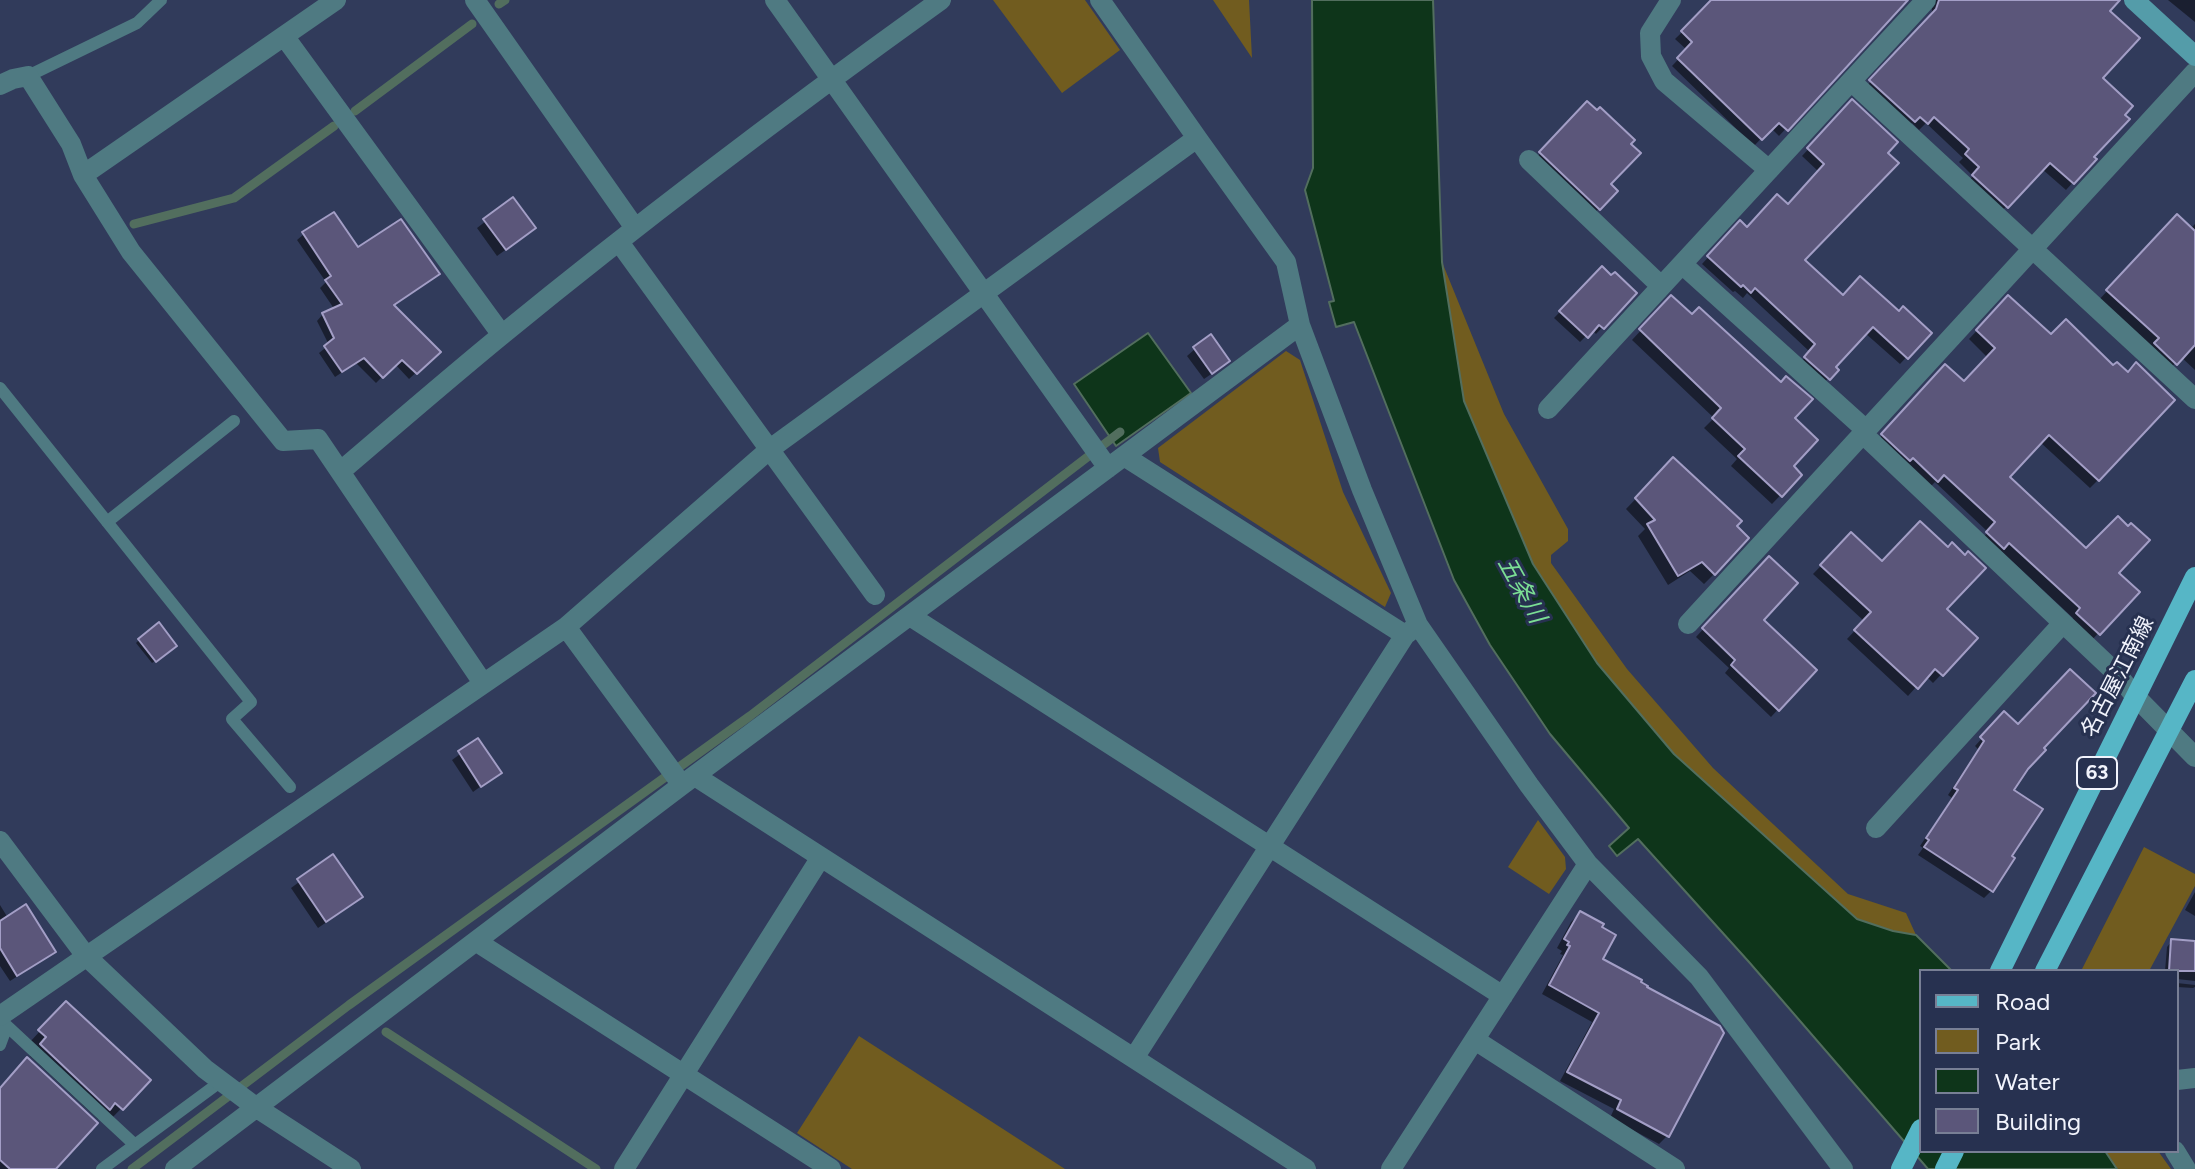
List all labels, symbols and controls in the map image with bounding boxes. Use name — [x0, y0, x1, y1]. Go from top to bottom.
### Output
water label: 五条川 — [1491, 552, 1551, 628]
street label: 名古屋江南線 — [2076, 612, 2160, 742]
road number: 63 — [2077, 757, 2117, 789]
legend — [1919, 969, 2179, 1153]
text: Road — [1995, 987, 2050, 1016]
text: Park — [1995, 1027, 2041, 1056]
text: Water — [1995, 1067, 2060, 1096]
text: Building — [1995, 1107, 2081, 1136]

